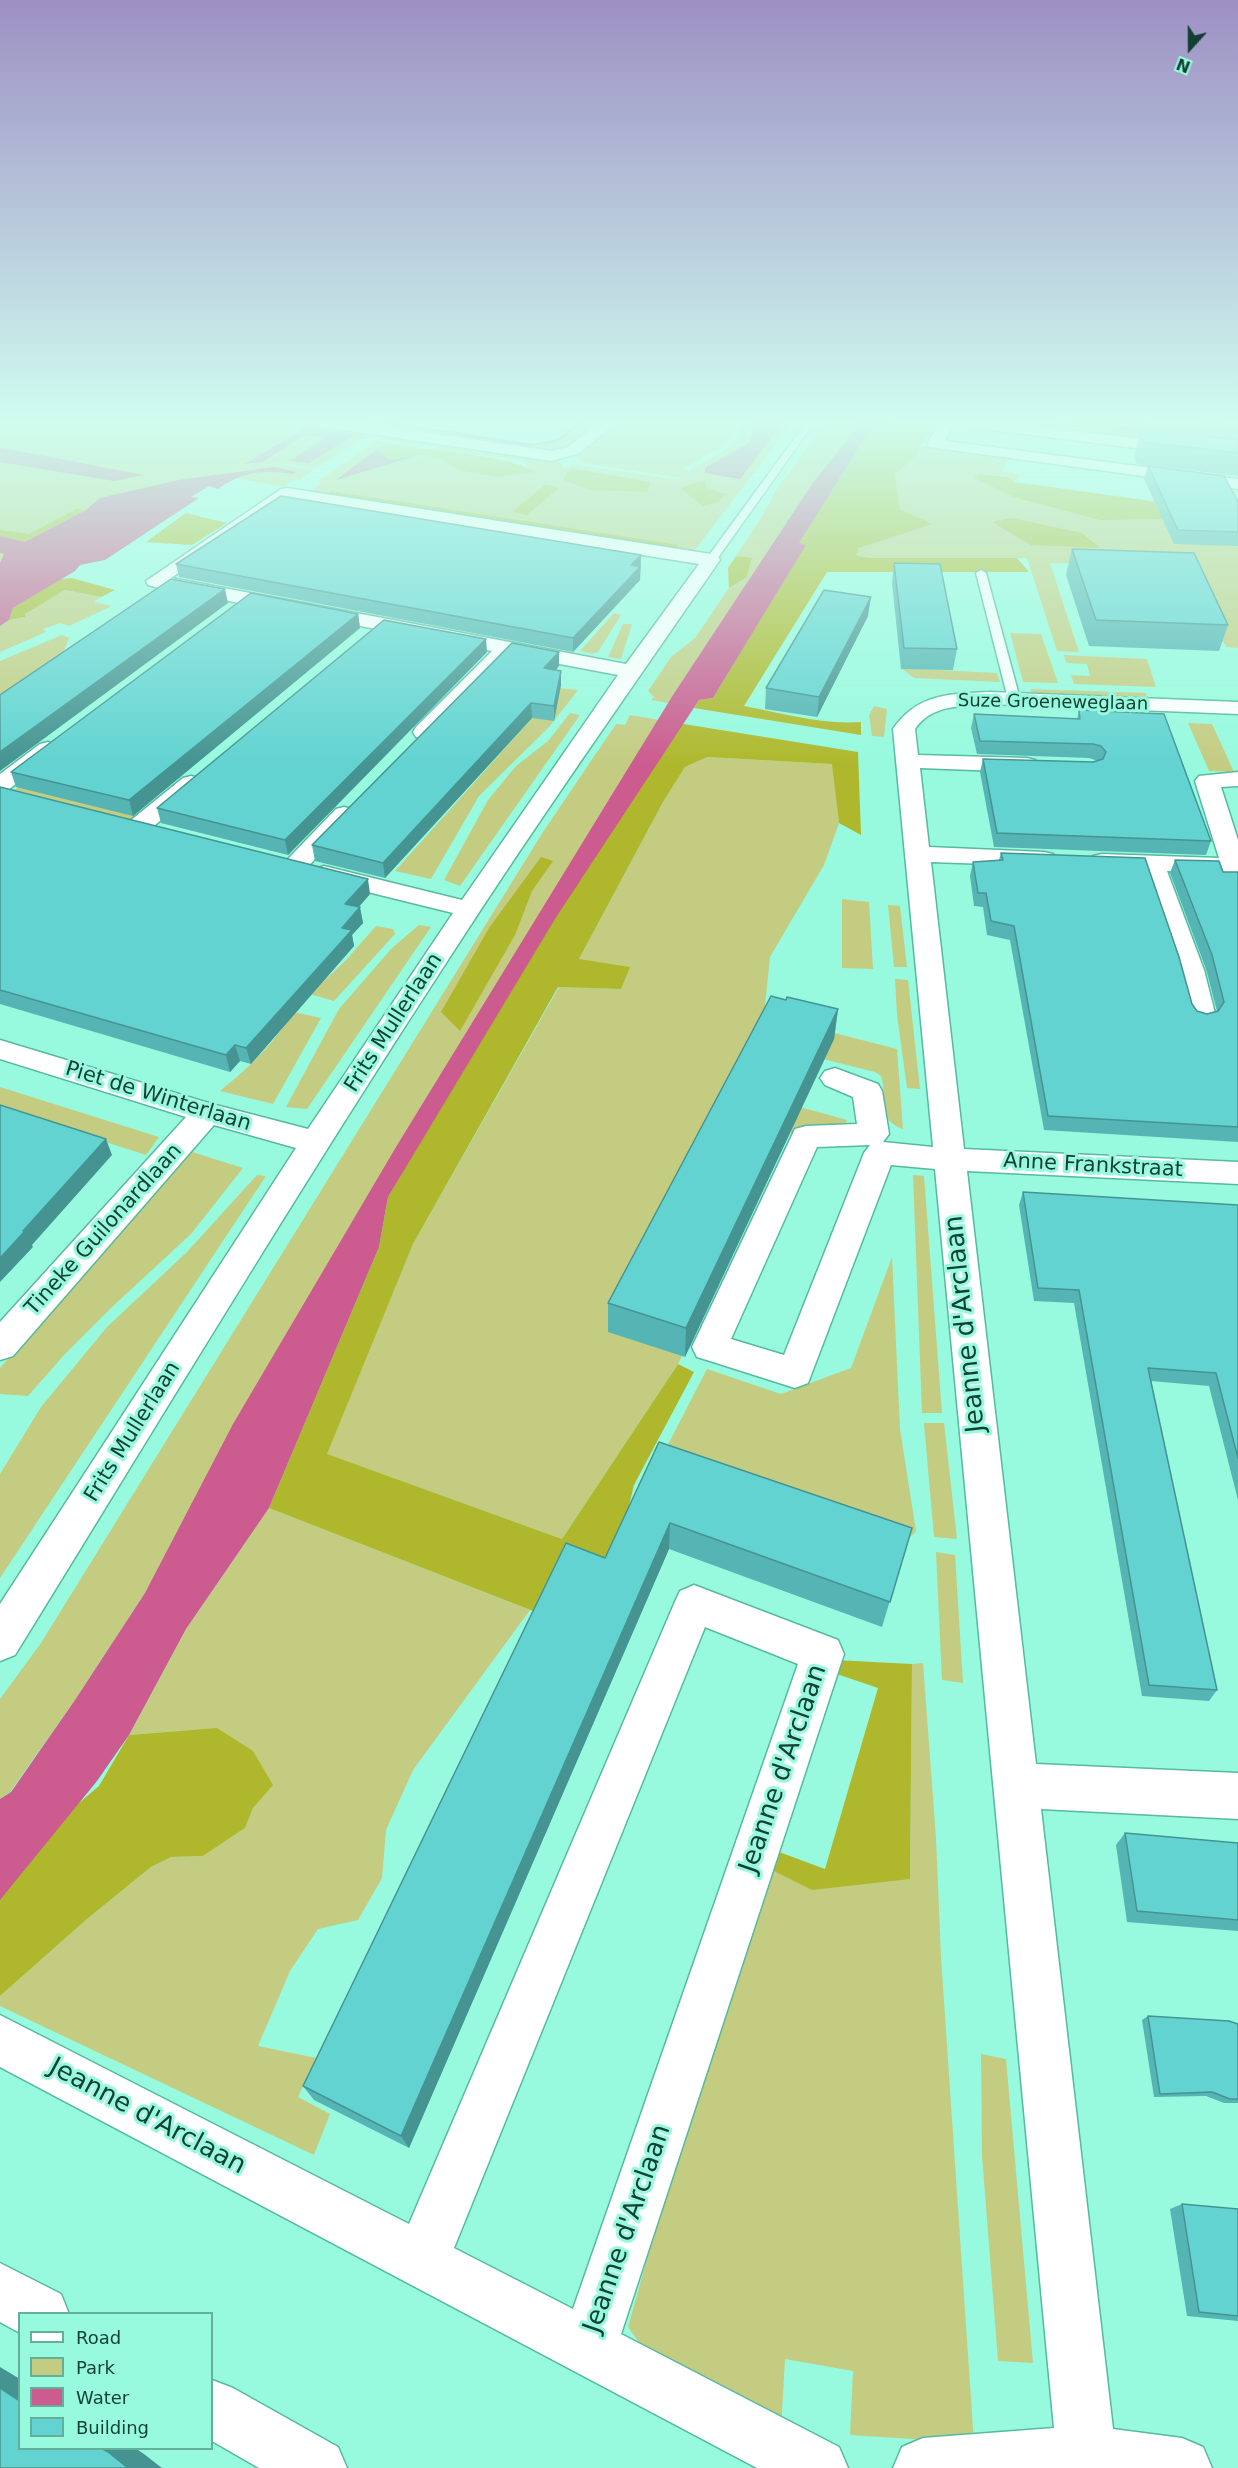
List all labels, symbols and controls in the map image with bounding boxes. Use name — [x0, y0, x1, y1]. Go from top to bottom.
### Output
north arrow — [1160, 18, 1220, 78]
text: N — [1174, 54, 1193, 77]
street label: Suze Groeneweglaan — [958, 691, 1148, 715]
street label: Frits Mullerlaan — [340, 949, 448, 1097]
street label: Piet de Winterlaan — [62, 1057, 254, 1137]
street label: Tineke Guilonardlaan — [20, 1139, 188, 1321]
street label: Anne Frankstraat — [1003, 1149, 1183, 1183]
street label: Jeanne d'Arclaan — [939, 1214, 993, 1434]
street label: Frits Mullerlaan — [80, 1357, 186, 1507]
street label: Jeanne d'Arclaan — [734, 1661, 834, 1877]
street label: Jeanne d'Arclaan — [43, 2052, 251, 2182]
street label: Jeanne d'Arclaan — [578, 2121, 678, 2337]
legend — [18, 2312, 213, 2450]
text: Road — [76, 2327, 121, 2348]
text: Park — [76, 2357, 115, 2378]
text: Water — [76, 2387, 129, 2408]
text: Building — [76, 2417, 149, 2438]

